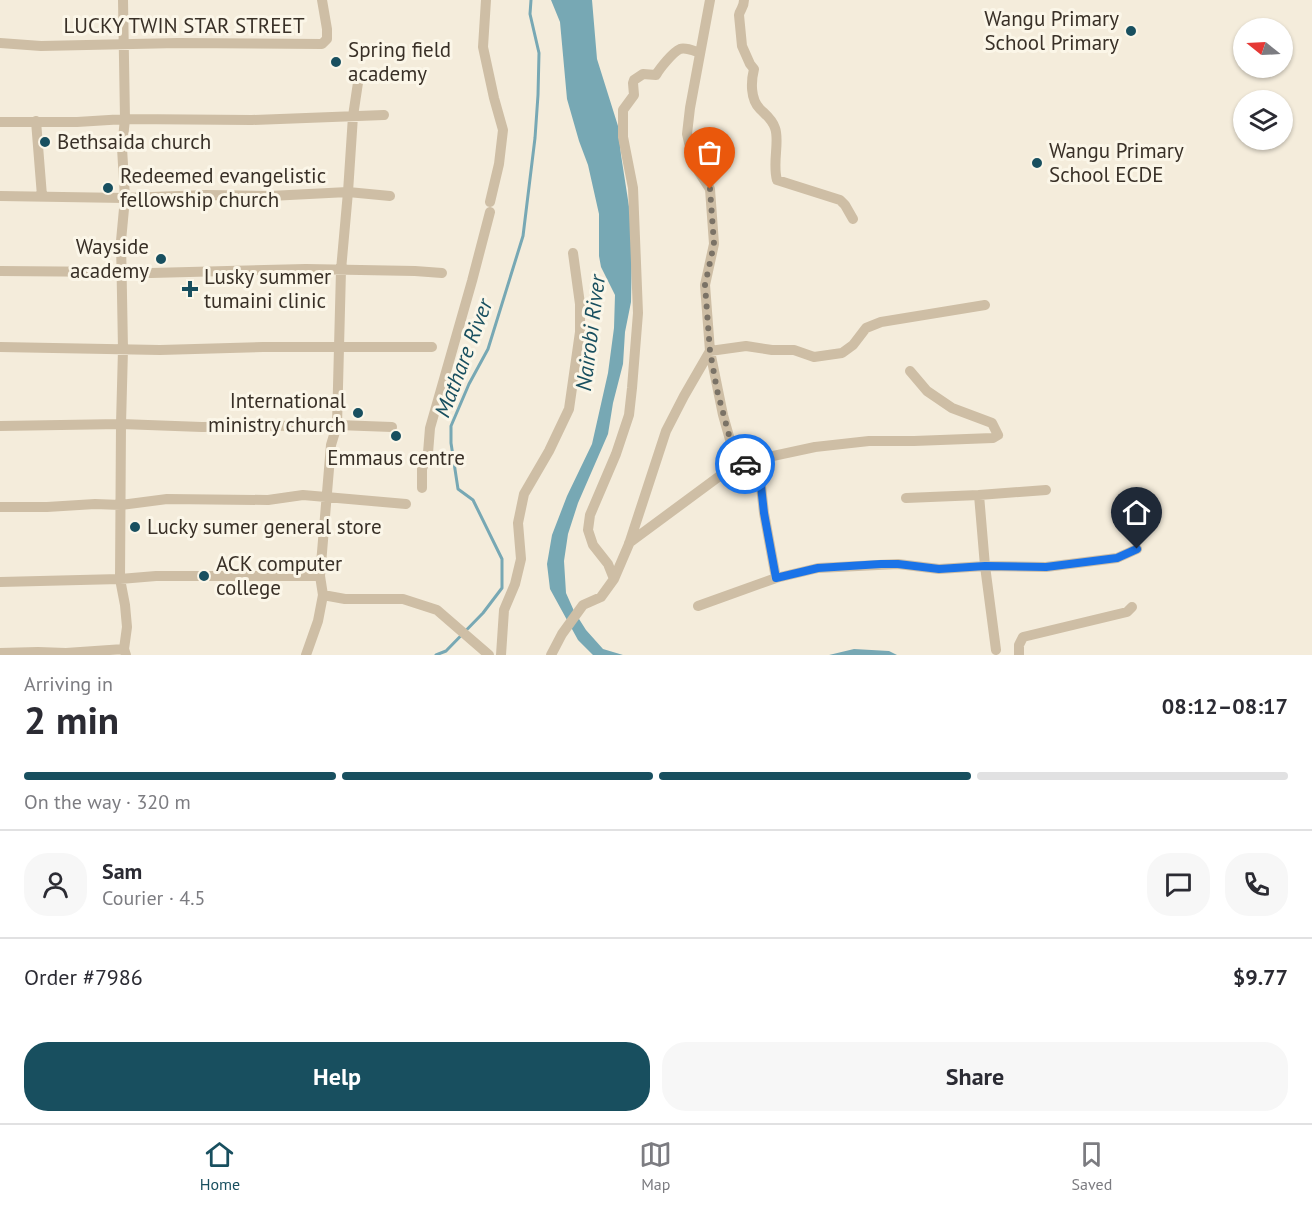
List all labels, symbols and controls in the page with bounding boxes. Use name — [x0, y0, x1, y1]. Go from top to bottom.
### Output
place label: Wangu Primary School Primary — [984, 5, 1119, 56]
street label: LUCKY TWIN STAR STREET — [63, 12, 305, 39]
north arrow — [1233, 18, 1293, 78]
map controls — [1233, 18, 1293, 150]
marker: Wangu Primary School Primary — [1124, 24, 1138, 38]
place label: Spring field academy — [348, 36, 451, 87]
marker: Spring field academy — [329, 55, 343, 69]
button: layers — [1233, 90, 1293, 150]
pin — [684, 127, 735, 189]
place label: Bethsaida church — [57, 128, 211, 155]
marker: Bethsaida church — [38, 135, 52, 149]
icon: bag — [693, 136, 726, 169]
place label: Wangu Primary School ECDE — [1049, 137, 1184, 188]
marker: Wangu Primary School ECDE — [1030, 156, 1044, 170]
place label: Redeemed evangelistic fellowship church — [120, 162, 326, 213]
marker: Redeemed evangelistic fellowship church — [101, 181, 115, 195]
place label: Wayside academy — [70, 233, 149, 284]
marker: Wayside academy — [154, 252, 168, 266]
place label: Lusky summer tumaini clinic — [204, 263, 331, 314]
water label: Nairobi River — [569, 272, 611, 392]
marker: Lusky summer tumaini clinic — [181, 280, 199, 298]
water label: Mathare River — [428, 293, 499, 421]
place label: International ministry church — [208, 387, 346, 438]
marker: International ministry church — [351, 406, 365, 420]
marker: Emmaus centre — [389, 429, 403, 443]
courier — [715, 434, 775, 494]
place label: Emmaus centre — [327, 444, 465, 471]
icon: car — [729, 448, 762, 481]
pin — [1111, 487, 1162, 549]
icon: home — [1120, 496, 1153, 529]
place label: Lucky sumer general store — [147, 513, 382, 540]
marker: Lucky sumer general store — [128, 520, 142, 534]
place label: ACK computer college — [216, 550, 342, 601]
marker: ACK computer college — [197, 569, 211, 583]
text: Arriving in — [24, 671, 113, 697]
text: 08:12–08:17 — [1162, 692, 1288, 720]
text: 2 min — [24, 694, 119, 745]
text: On the way · 320 m — [24, 789, 191, 815]
button: person — [24, 853, 87, 916]
button: chat — [1147, 853, 1210, 916]
button: phone — [1225, 853, 1288, 916]
text: Sam — [102, 857, 142, 885]
text: Courier · 4.5 — [102, 885, 205, 911]
text: Order #7986 — [24, 963, 143, 991]
text: $9.77 — [1233, 963, 1288, 991]
button: Help — [24, 1042, 650, 1111]
button: Share — [662, 1042, 1288, 1111]
tab: Home — [200, 1138, 240, 1194]
tab: Map — [639, 1138, 672, 1194]
tab: Saved — [1072, 1138, 1112, 1194]

